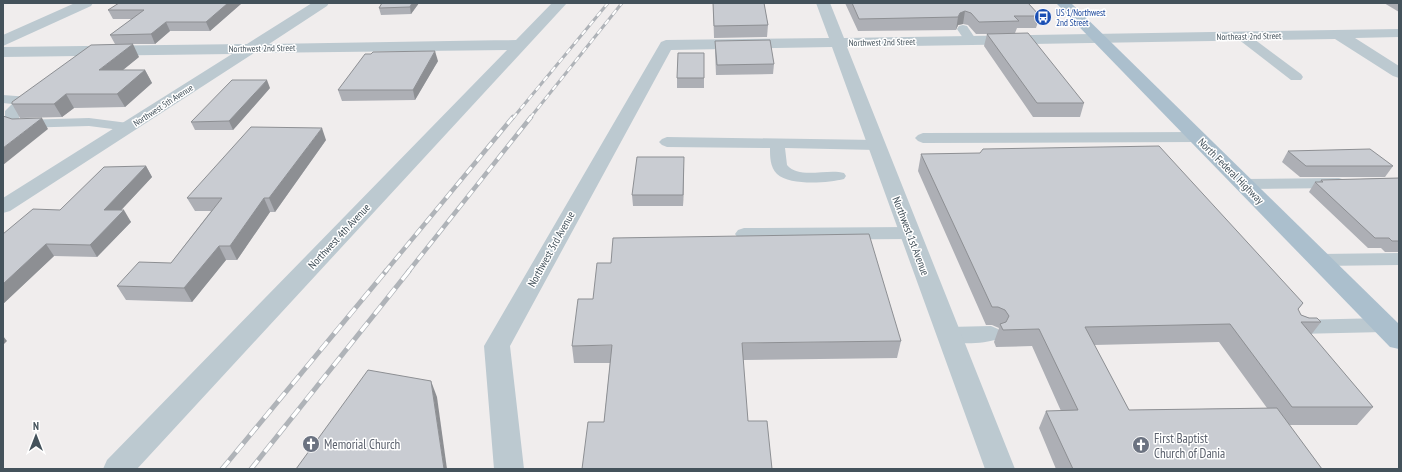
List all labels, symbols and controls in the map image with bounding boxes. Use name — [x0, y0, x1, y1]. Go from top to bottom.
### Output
bus stop icon: US 1/Northwest 2nd Street — [1033, 7, 1053, 27]
place label: US 1/Northwest 2nd Street — [1056, 7, 1106, 28]
street label: Northeast 2nd Street — [1216, 30, 1282, 42]
street label: Northwest 2nd Street — [849, 36, 916, 48]
street label: Northwest 2nd Street — [229, 42, 296, 54]
street label: Northwest 5th Avenue — [131, 81, 195, 128]
street label: North Federal Highway — [1195, 135, 1268, 208]
street label: Northwest 1st Avenue — [890, 195, 933, 278]
street label: Northwest 4th Avenue — [305, 200, 373, 272]
street label: Northwest 3rd Avenue — [524, 208, 578, 289]
north arrow — [16, 416, 56, 456]
text: N — [33, 419, 39, 433]
place label: First Baptist Church of Dania — [1154, 430, 1225, 462]
church icon: Memorial Church — [301, 434, 321, 454]
church icon: First Baptist Church of Dania — [1131, 435, 1151, 455]
place label: Memorial Church — [324, 436, 401, 453]

